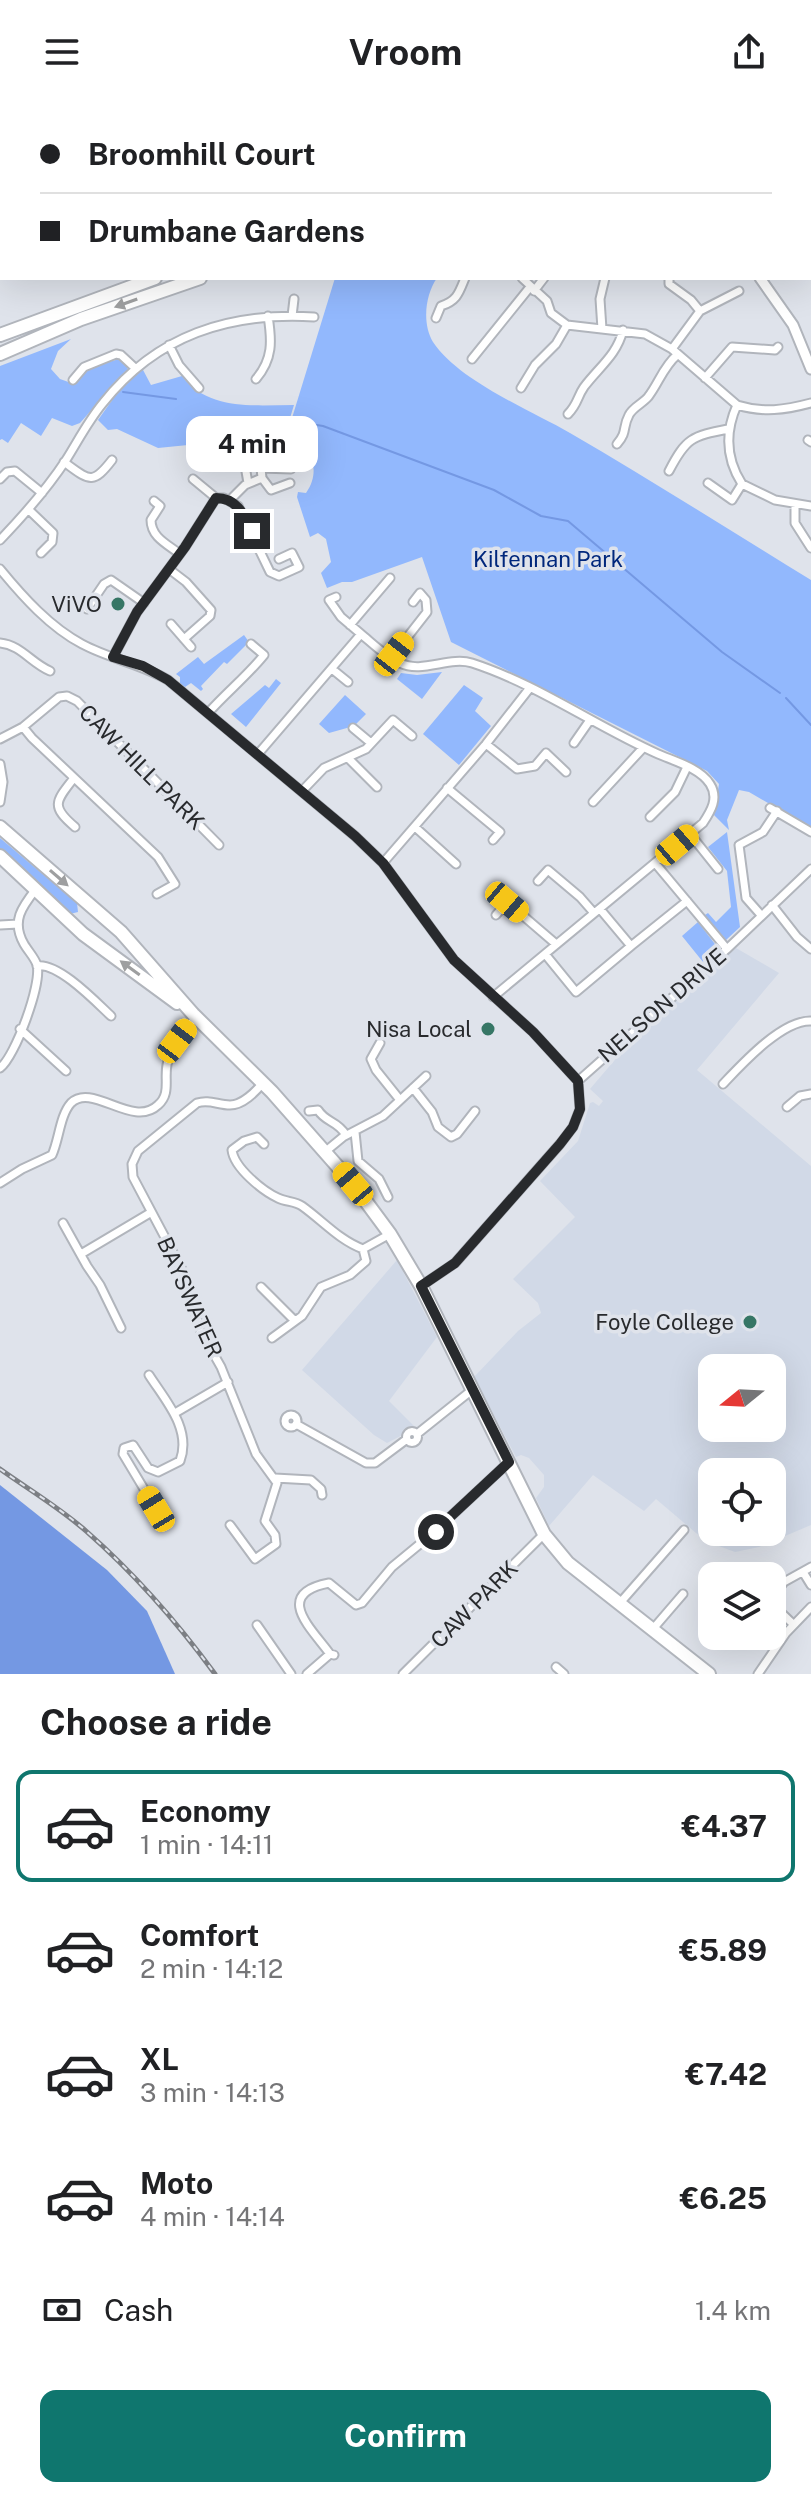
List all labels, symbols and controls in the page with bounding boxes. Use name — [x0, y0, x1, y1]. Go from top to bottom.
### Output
icon: menu — [40, 30, 84, 74]
icon: share — [727, 30, 771, 74]
text: Vroom — [349, 31, 462, 73]
text: Broomhill Court — [88, 136, 316, 172]
text: Drumbane Gardens — [88, 213, 365, 249]
one-way arrow — [114, 297, 138, 309]
callout: 4 min — [186, 415, 318, 471]
text: 4 min — [218, 428, 286, 459]
route end — [234, 513, 270, 549]
park label: Kilfennan Park — [473, 546, 623, 572]
place label: ViVO — [51, 591, 102, 617]
marker: ViVO — [109, 595, 127, 613]
car — [370, 628, 418, 680]
street label: CAW HILL PARK — [74, 699, 210, 835]
car — [651, 820, 703, 870]
one-way arrow — [50, 868, 69, 886]
car — [481, 877, 533, 927]
street label: NELSON DRIVE — [593, 942, 731, 1068]
one-way arrow — [120, 961, 140, 977]
car — [153, 1015, 201, 1067]
place label: Nisa Local — [366, 1016, 472, 1042]
marker: Nisa Local — [479, 1020, 497, 1038]
car — [328, 1158, 378, 1210]
street label: BAYSWATER — [152, 1233, 228, 1361]
place label: Foyle College — [595, 1309, 734, 1335]
marker: Foyle College — [741, 1313, 759, 1331]
north arrow — [698, 1354, 786, 1442]
map controls — [698, 1354, 786, 1650]
button: locate — [698, 1458, 786, 1546]
car — [133, 1482, 179, 1536]
route start — [418, 1514, 454, 1550]
street label: CAW PARK — [425, 1555, 523, 1653]
button: layers — [698, 1562, 786, 1650]
text: Choose a ride — [40, 1701, 272, 1743]
icon: car — [44, 1790, 116, 1862]
text: Economy — [140, 1793, 271, 1829]
text: €4.37 — [681, 1808, 767, 1844]
text: 1 min · 14:11 — [140, 1829, 273, 1860]
icon: car — [44, 1914, 116, 1986]
text: Comfort — [140, 1917, 259, 1953]
text: €5.89 — [679, 1932, 767, 1968]
text: 2 min · 14:12 — [140, 1953, 283, 1984]
icon: car — [44, 2038, 116, 2110]
text: XL — [140, 2041, 179, 2077]
text: €7.42 — [685, 2056, 767, 2092]
text: 3 min · 14:13 — [140, 2077, 285, 2108]
icon: car — [44, 2162, 116, 2234]
text: Moto — [140, 2165, 213, 2201]
text: €6.25 — [680, 2180, 767, 2216]
text: 4 min · 14:14 — [140, 2201, 285, 2232]
icon: cash — [40, 2288, 84, 2332]
text: Cash — [104, 2292, 173, 2328]
text: 1.4 km — [695, 2295, 771, 2326]
button: Confirm — [40, 2390, 771, 2482]

